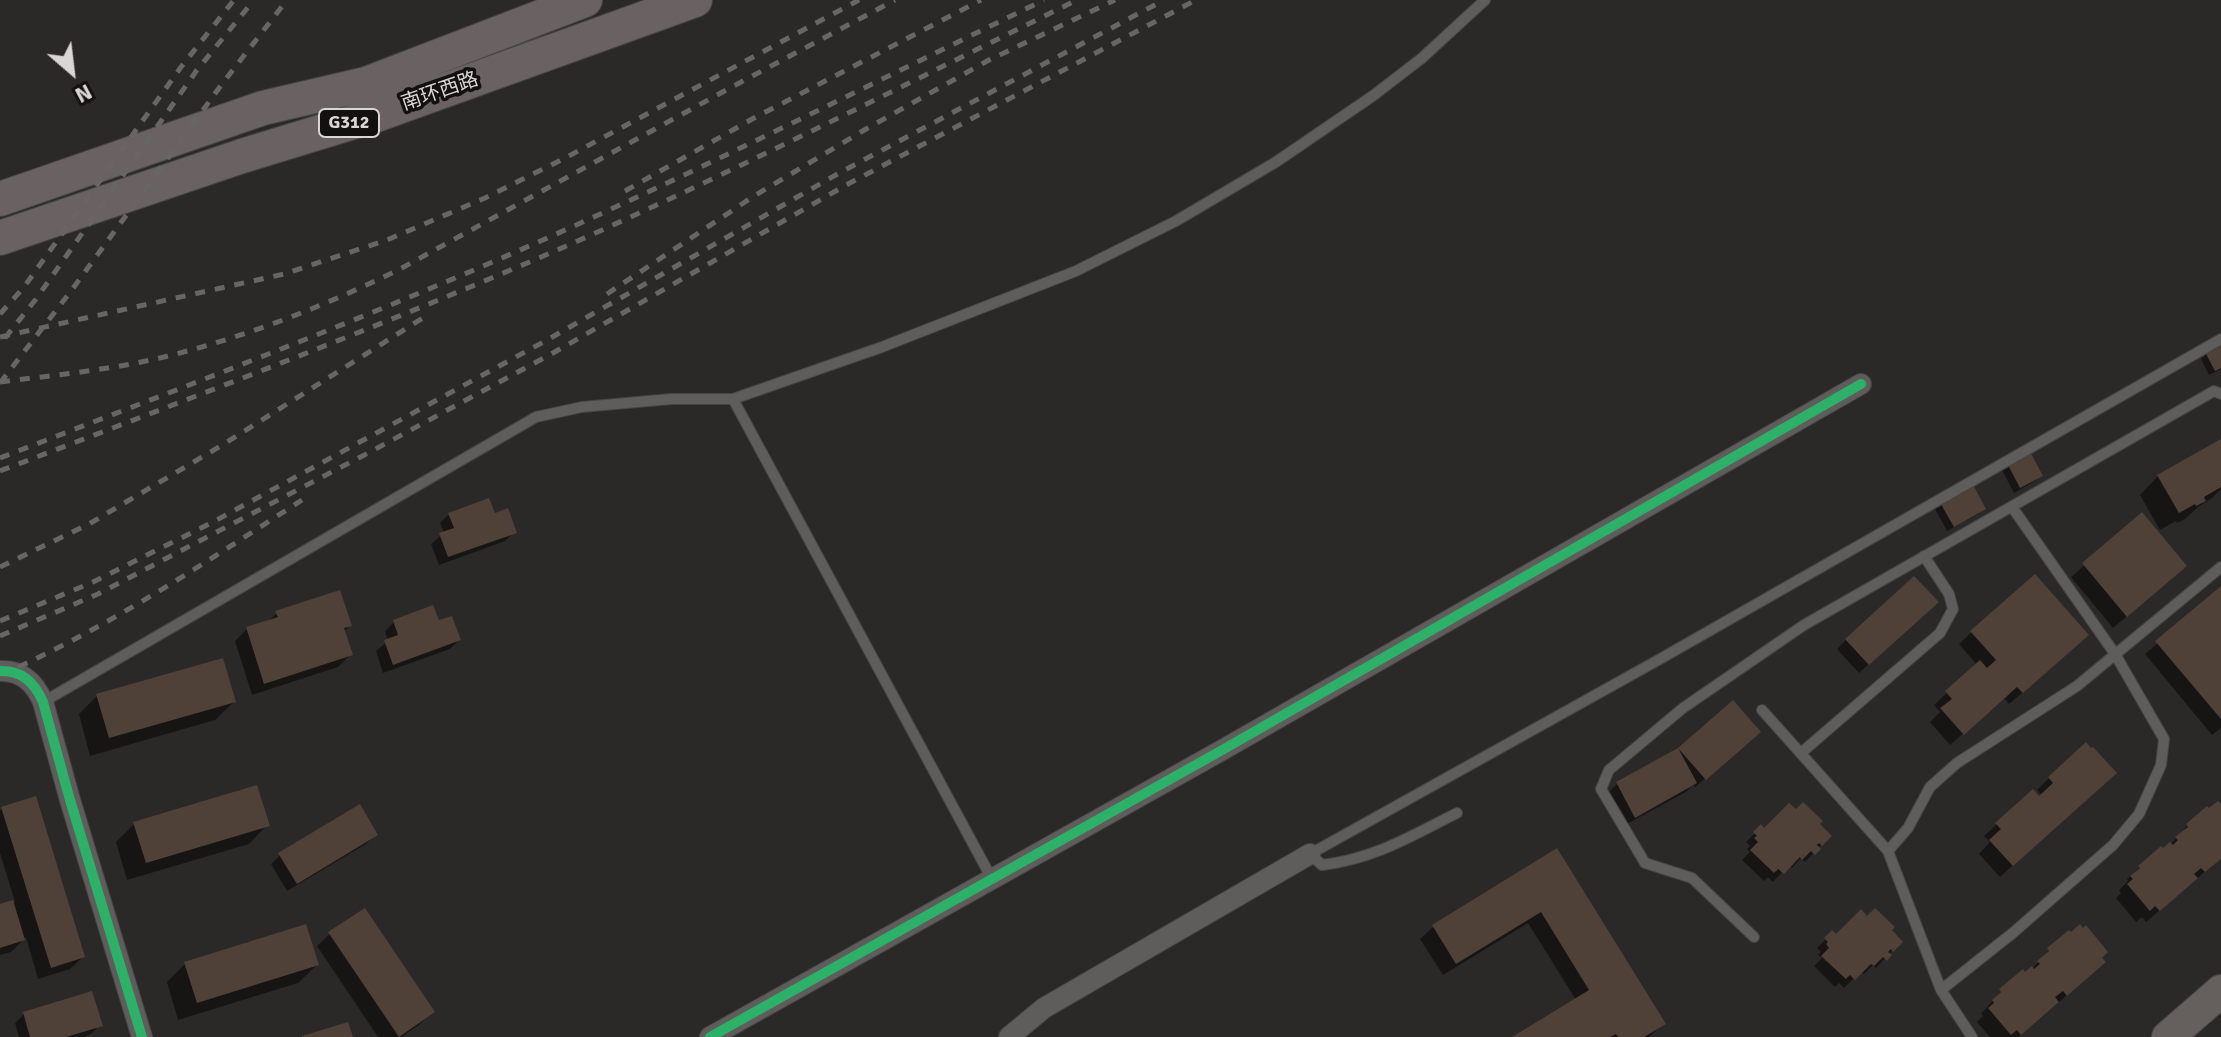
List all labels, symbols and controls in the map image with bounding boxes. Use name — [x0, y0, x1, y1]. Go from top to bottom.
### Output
north arrow — [32, 32, 112, 112]
street label: 南环西路 — [398, 68, 482, 116]
text: N — [70, 78, 97, 109]
road number: G312 — [319, 109, 379, 137]

